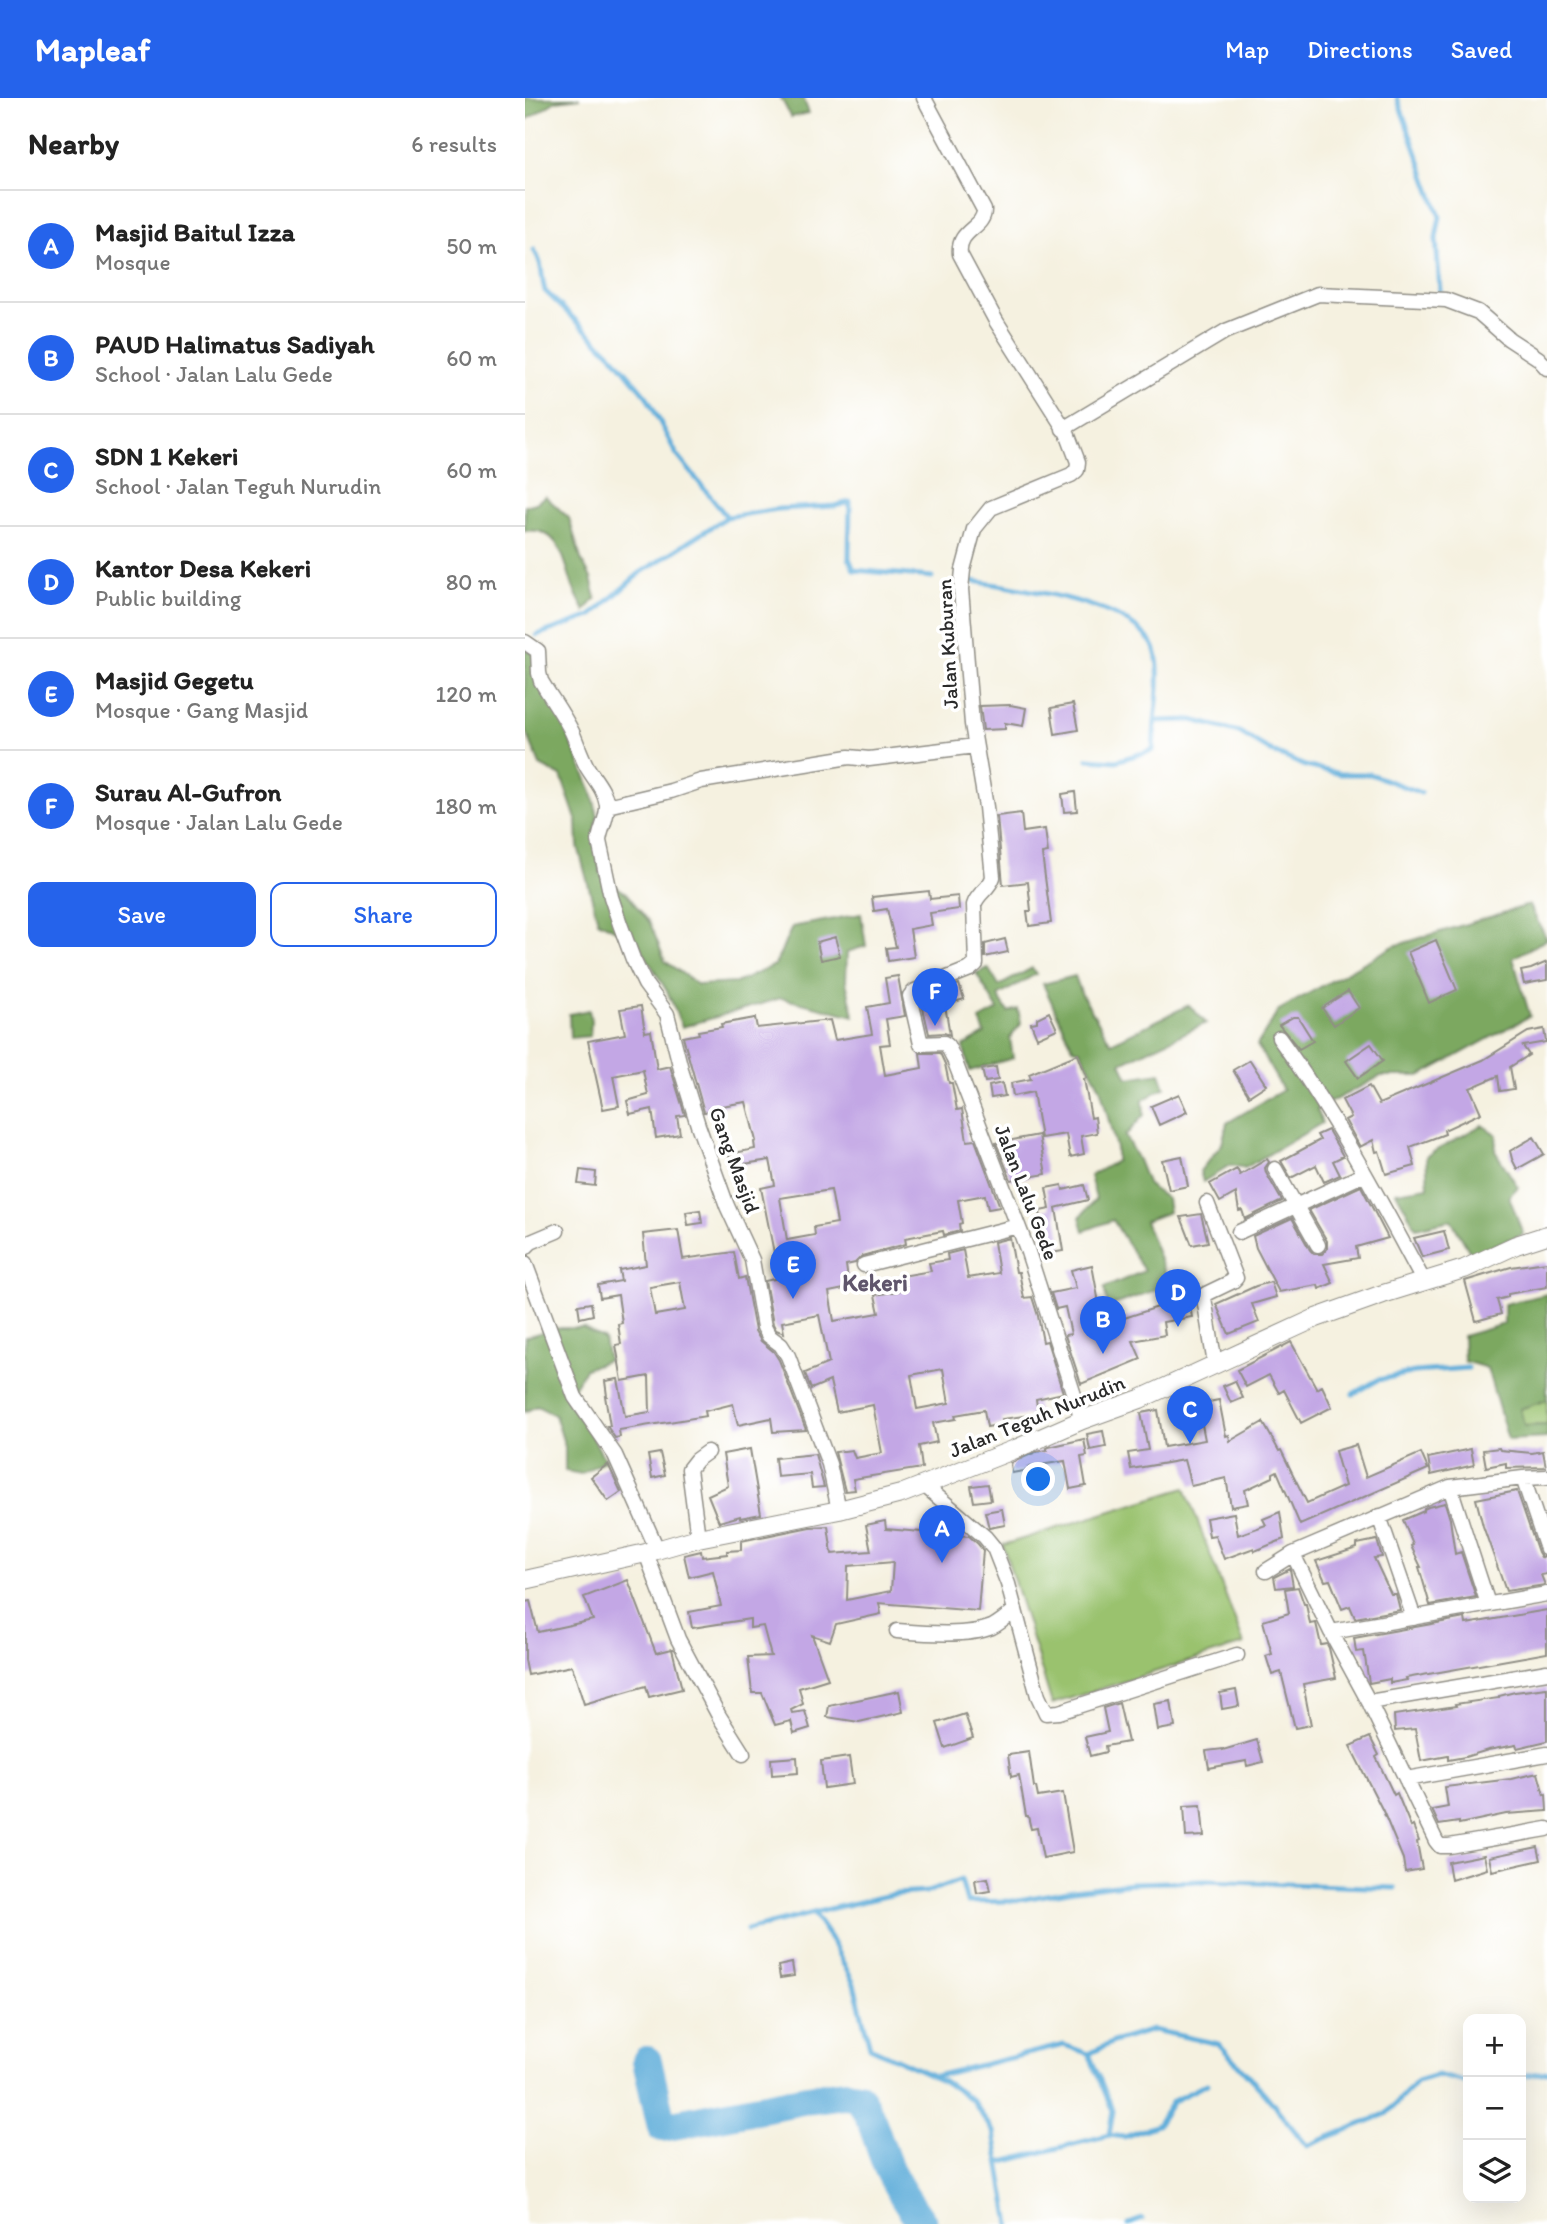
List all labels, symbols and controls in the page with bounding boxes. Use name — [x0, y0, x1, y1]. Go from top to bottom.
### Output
text: Mapleaf — [35, 30, 150, 69]
text: Map — [1225, 35, 1269, 64]
text: Directions — [1307, 35, 1413, 64]
text: Saved — [1451, 35, 1512, 64]
text: Nearby — [28, 125, 119, 162]
text: 6 results — [411, 130, 497, 158]
text: Masjid Baitul Izza — [95, 216, 295, 248]
text: A — [44, 232, 58, 260]
text: 50 m — [446, 232, 497, 260]
text: Mosque — [95, 248, 171, 276]
text: PAUD Halimatus Sadiyah — [95, 328, 375, 360]
text: B — [44, 344, 58, 372]
text: 60 m — [446, 344, 497, 372]
text: School · Jalan Lalu Gede — [95, 360, 333, 388]
text: SDN 1 Kekeri — [95, 440, 238, 472]
text: C — [44, 456, 58, 484]
text: 60 m — [446, 456, 497, 484]
text: School · Jalan Teguh Nurudin — [95, 472, 381, 500]
text: Kantor Desa Kekeri — [95, 552, 311, 584]
text: D — [43, 568, 59, 596]
text: 80 m — [446, 568, 497, 596]
street label: Jalan Kuburan — [931, 578, 963, 710]
text: Public building — [95, 584, 241, 612]
text: Masjid Gegetu — [95, 664, 254, 696]
text: E — [45, 680, 57, 708]
text: 120 m — [436, 680, 497, 708]
text: Mosque · Gang Masjid — [95, 696, 308, 724]
text: Surau Al-Gufron — [95, 776, 281, 808]
text: F — [45, 792, 57, 820]
text: 180 m — [435, 792, 497, 820]
text: Mosque · Jalan Lalu Gede — [95, 808, 343, 836]
button: Save — [28, 882, 256, 947]
button: Share — [270, 882, 497, 947]
pin: F — [912, 968, 958, 1026]
street label: Gang Masjid — [704, 1103, 766, 1217]
street label: Jalan Lalu Gede — [990, 1121, 1064, 1263]
pin: E — [770, 1241, 816, 1299]
district label: Kekeri — [842, 1268, 908, 1297]
pin: D — [1155, 1269, 1201, 1327]
pin: B — [1080, 1296, 1126, 1354]
street label: Jalan Teguh Nurudin — [946, 1369, 1129, 1463]
pin: C — [1167, 1386, 1213, 1444]
your location — [1021, 1462, 1055, 1496]
pin: A — [919, 1505, 965, 1563]
map controls — [1463, 2014, 1526, 2203]
button: + — [1463, 2014, 1526, 2077]
button: − — [1463, 2077, 1526, 2140]
button: layers — [1463, 2140, 1526, 2203]

